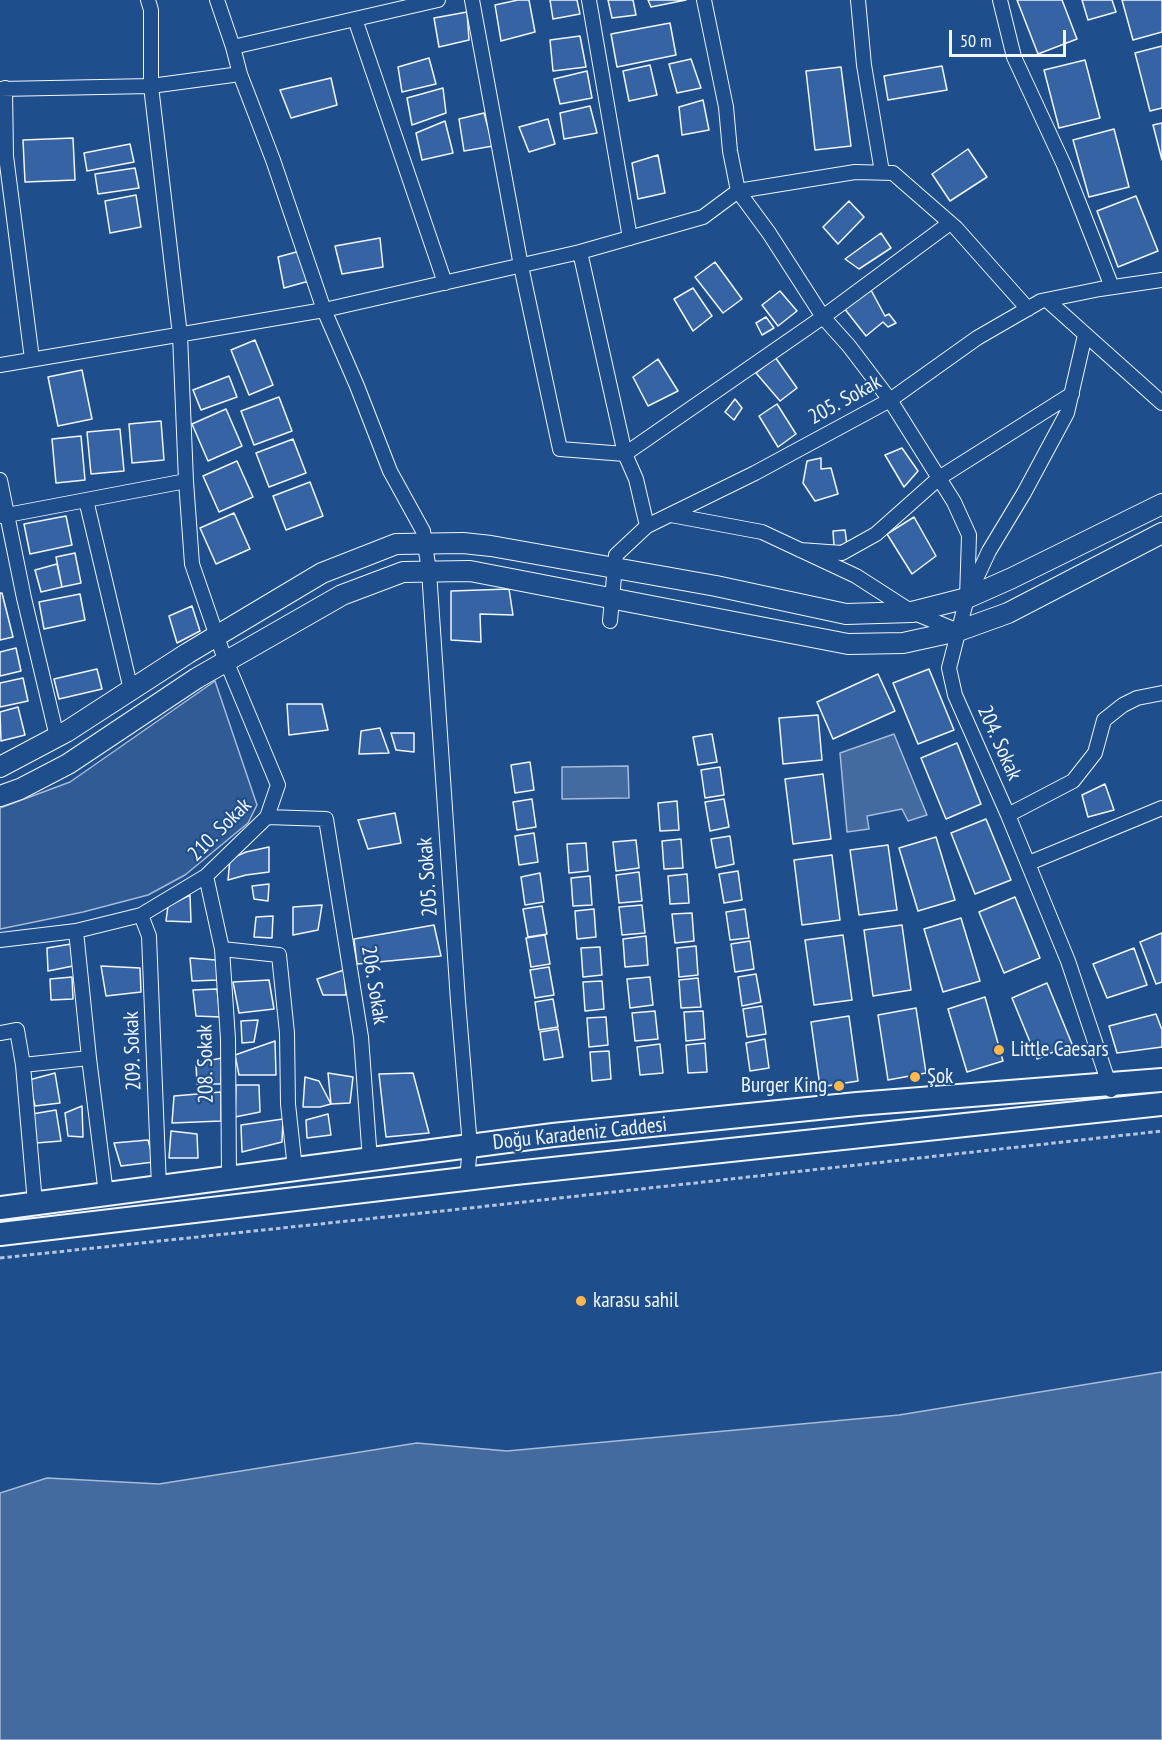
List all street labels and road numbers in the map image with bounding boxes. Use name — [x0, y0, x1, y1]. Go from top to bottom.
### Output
street label: 205. Sokak — [804, 370, 886, 430]
street label: 204. Sokak — [971, 702, 1027, 784]
street label: 210. Sokak — [183, 793, 257, 867]
street label: 205. Sokak — [413, 837, 443, 917]
street label: 206. Sokak — [355, 944, 393, 1026]
street label: 209. Sokak — [119, 1011, 147, 1091]
street label: 208. Sokak — [193, 1024, 219, 1104]
street label: Doğu Karadeniz Caddesi — [492, 1112, 668, 1156]

